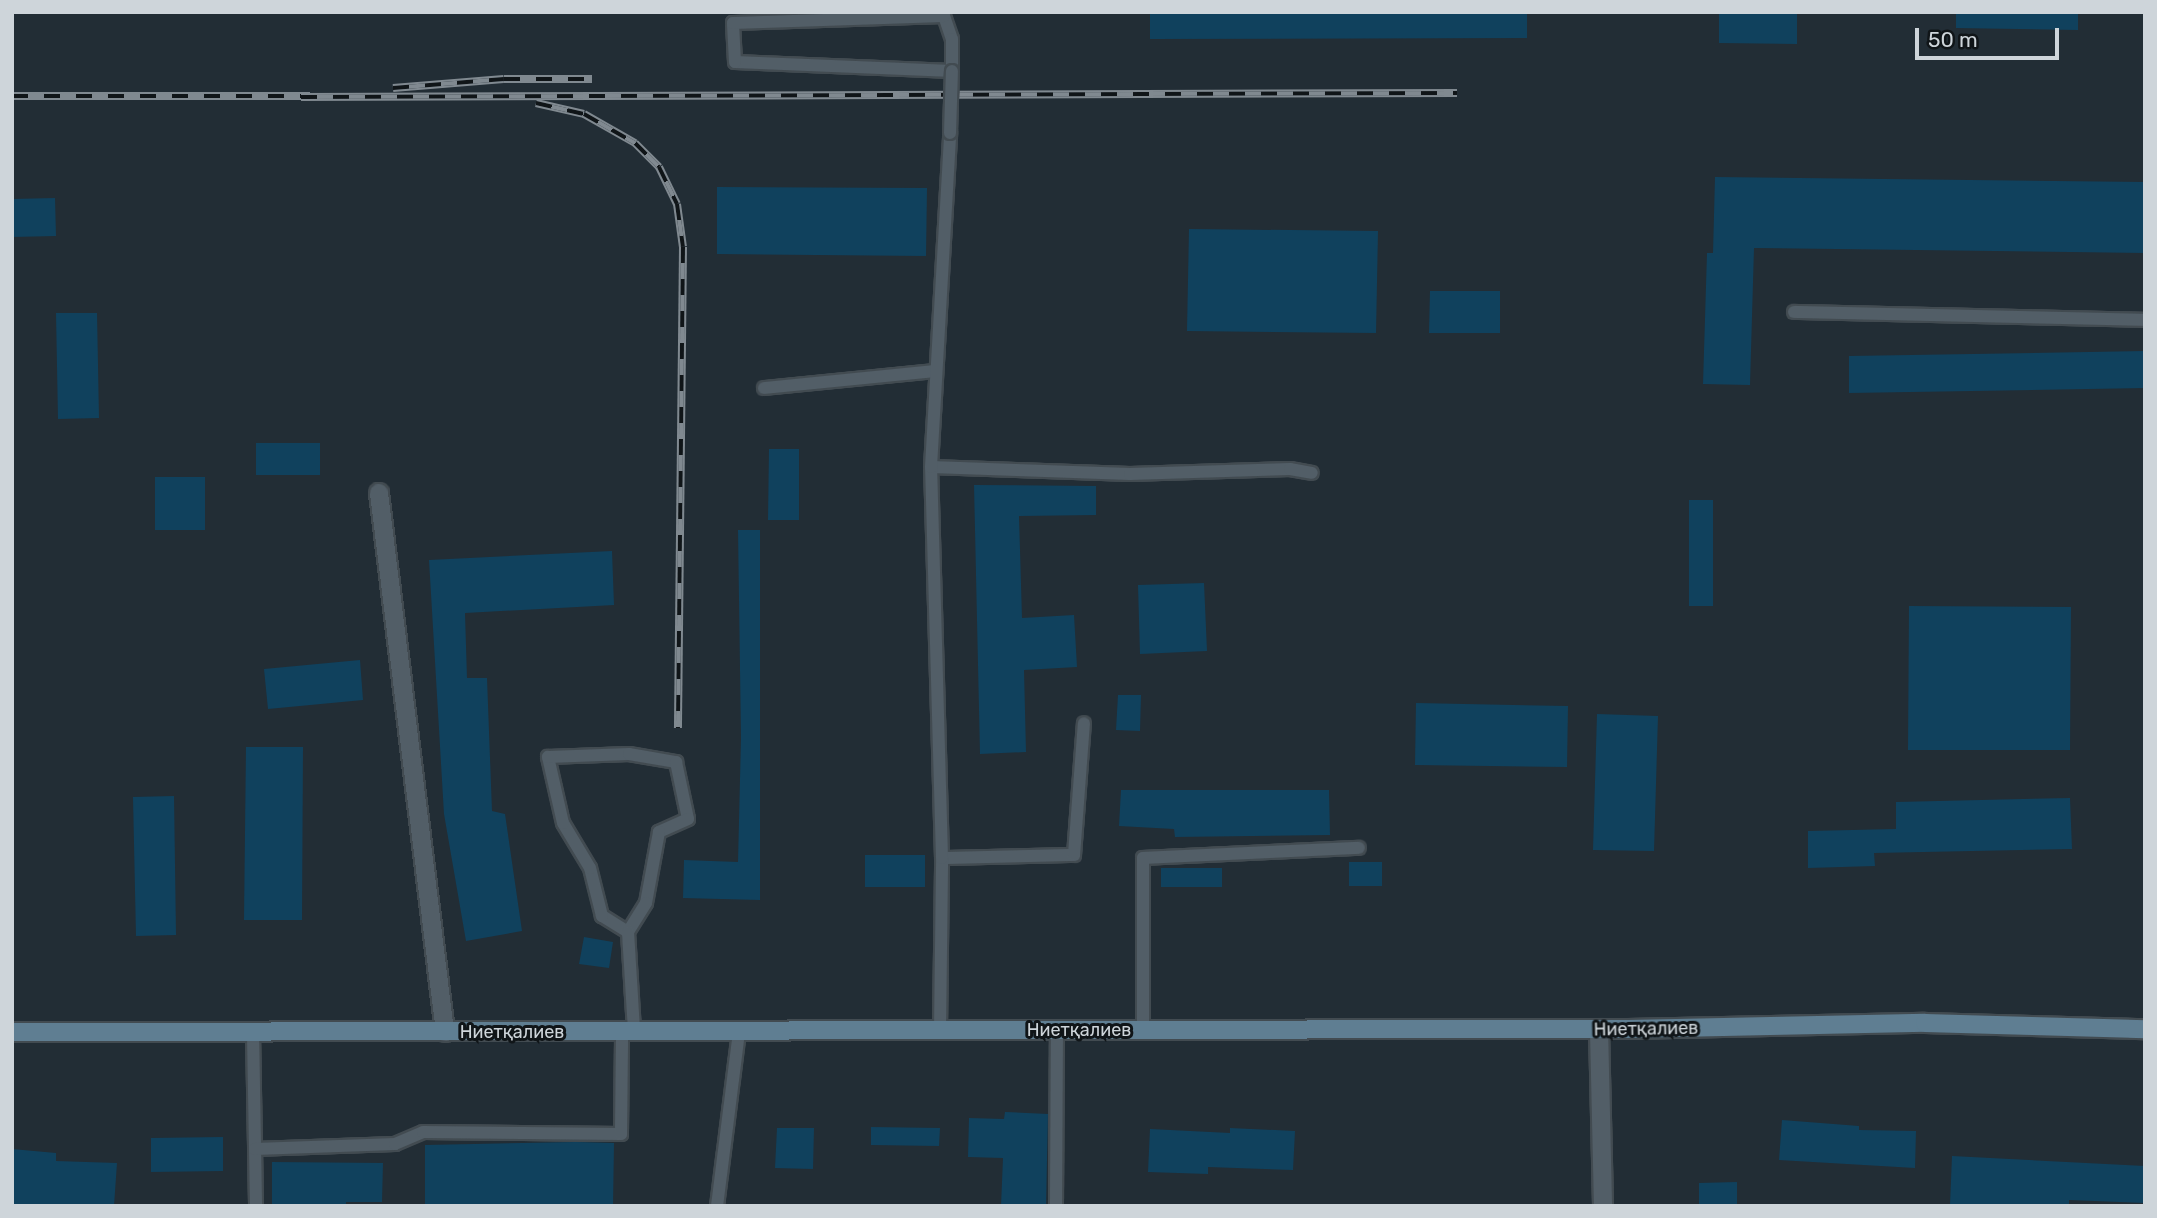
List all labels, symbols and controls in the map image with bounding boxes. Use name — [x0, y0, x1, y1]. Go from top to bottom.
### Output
scale bar — [1919, 14, 2062, 58]
text: 50 m — [1928, 27, 1978, 52]
street label: Ниетқалиев — [1593, 1017, 1699, 1041]
street label: Ниетқалиев — [1027, 1019, 1131, 1041]
street label: Ниетқалиев — [460, 1021, 564, 1043]

